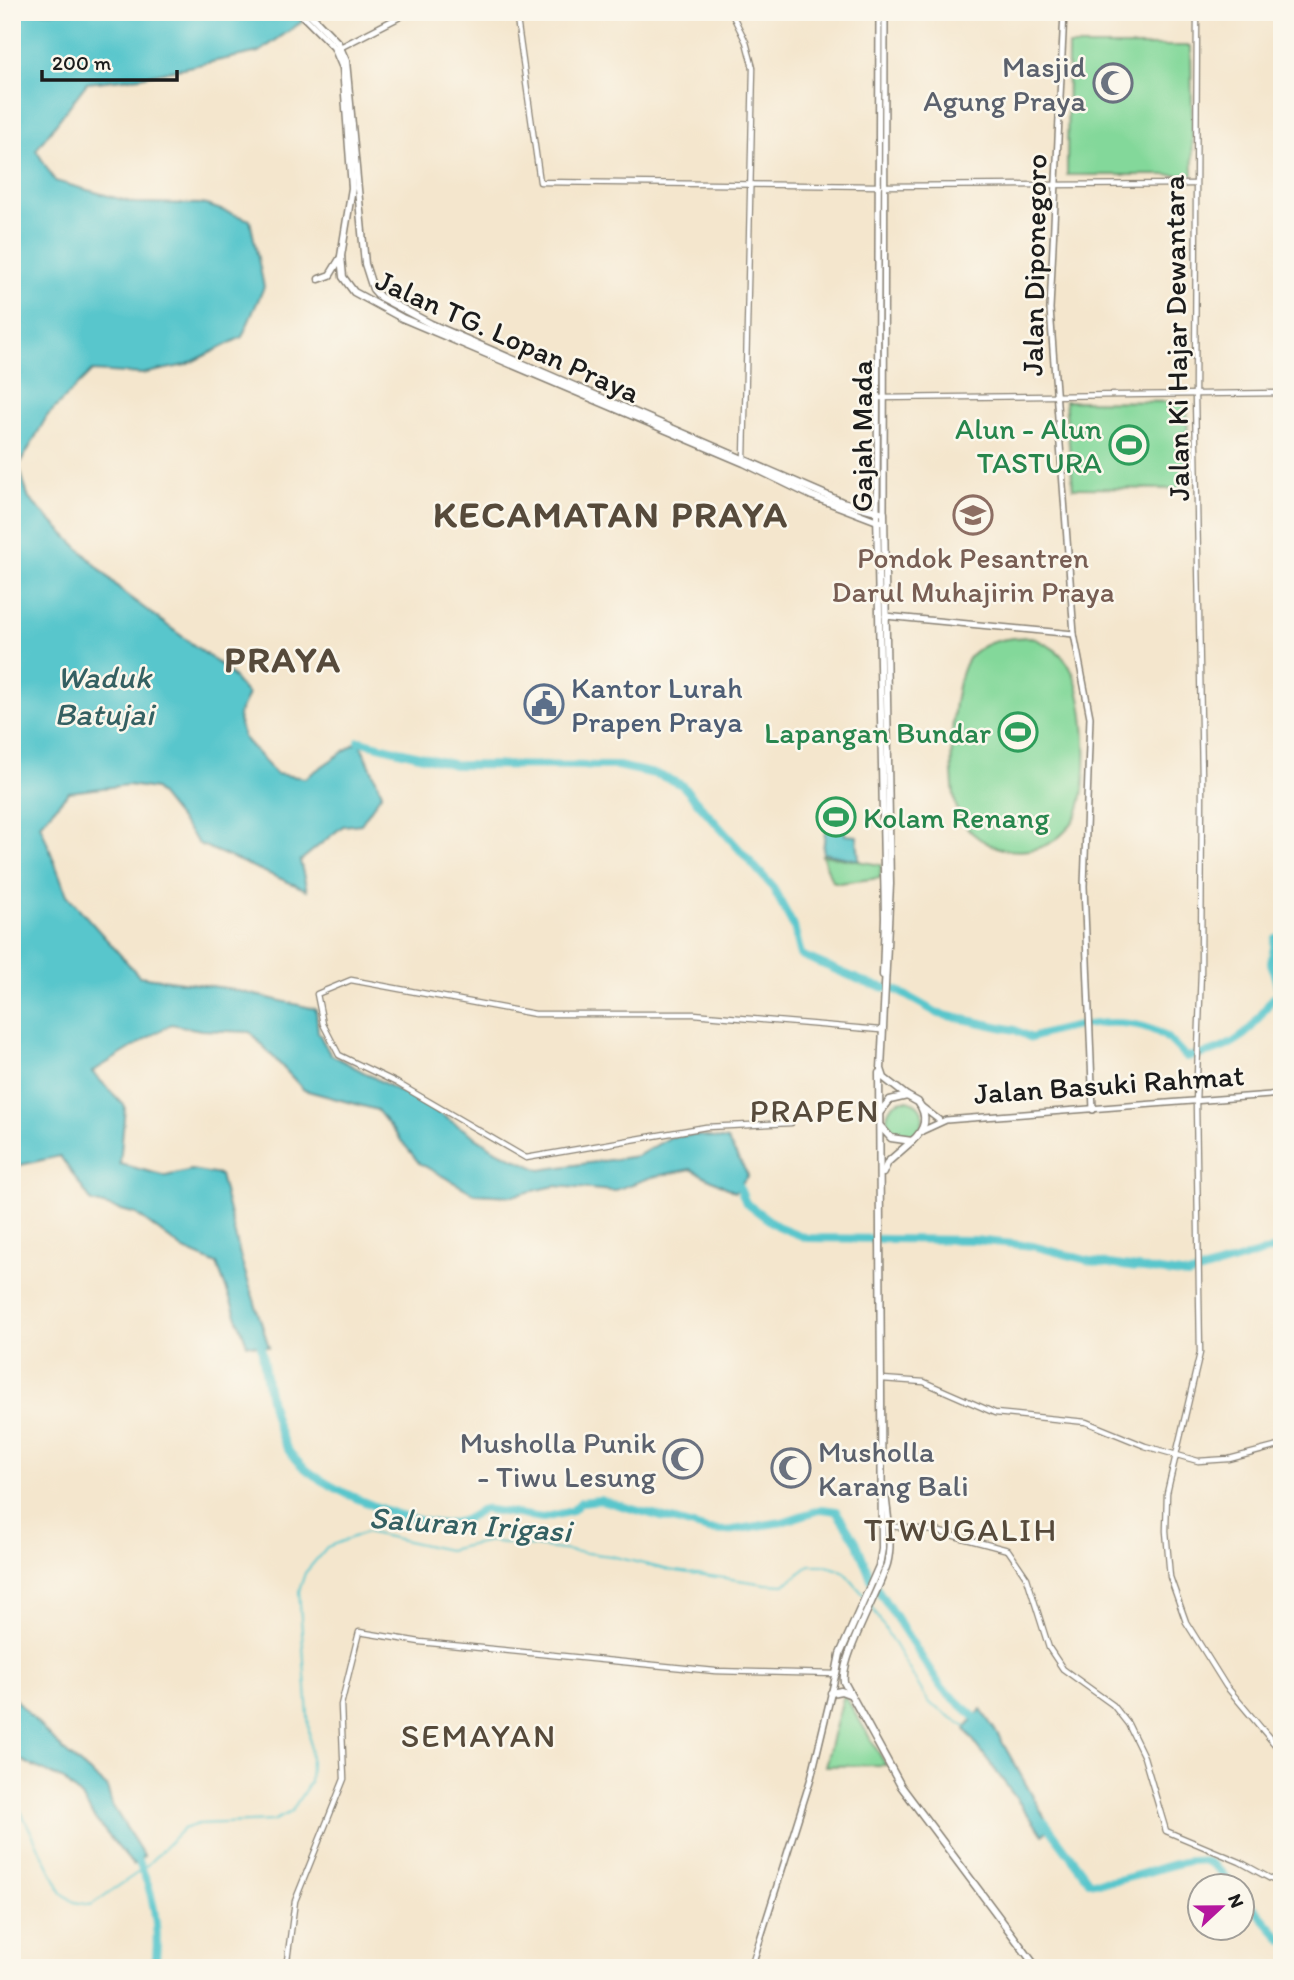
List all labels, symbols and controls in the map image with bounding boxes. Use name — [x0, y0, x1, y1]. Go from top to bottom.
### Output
scale bar — [42, 38, 177, 82]
place label: Masjid Agung Praya — [923, 48, 1086, 119]
text: 200 m — [52, 50, 112, 75]
mosque icon: Masjid Agung Praya — [1092, 62, 1134, 104]
street label: Jalan Diponegoro — [1014, 153, 1054, 377]
street label: Jalan Ki Hajar Dewantara — [1155, 174, 1197, 501]
street label: Jalan TG. Lopan Praya — [370, 261, 646, 411]
street label: Gajah Mada — [843, 359, 880, 512]
place label: Alun - Alun TASTURA — [955, 410, 1102, 481]
sports icon: Alun - Alun TASTURA — [1108, 424, 1150, 466]
district label: KECAMATAN PRAYA — [433, 492, 789, 536]
school or university icon: Pondok Pesantren Darul Muhajirin Praya — [952, 494, 994, 536]
place label: Pondok Pesantren Darul Muhajirin Praya — [832, 539, 1115, 610]
district label: PRAYA — [224, 637, 342, 681]
water label: Waduk Batujai — [54, 658, 156, 733]
place label: Kantor Lurah Prapen Praya — [571, 669, 743, 740]
public building icon: Kantor Lurah Prapen Praya — [523, 683, 565, 725]
sports icon: Lapangan Bundar — [997, 711, 1039, 753]
place label: Lapangan Bundar — [764, 714, 991, 751]
sports icon: Kolam Renang — [815, 796, 857, 838]
place label: Kolam Renang — [863, 799, 1050, 836]
street label: Jalan Basuki Rahmat — [972, 1056, 1246, 1112]
district label: PRAPEN — [749, 1091, 881, 1130]
place label: Musholla Punik - Tiwu Lesung — [460, 1424, 657, 1495]
place label: Musholla Karang Bali — [818, 1433, 969, 1504]
mosque icon: Musholla Punik - Tiwu Lesung — [662, 1438, 704, 1480]
mosque icon: Musholla Karang Bali — [770, 1447, 812, 1489]
water label: Saluran Irigasi — [368, 1498, 575, 1550]
district label: TIWUGALIH — [864, 1510, 1058, 1549]
district label: SEMAYAN — [401, 1716, 557, 1755]
north arrow — [1186, 1871, 1256, 1941]
text: N — [1223, 1891, 1249, 1911]

